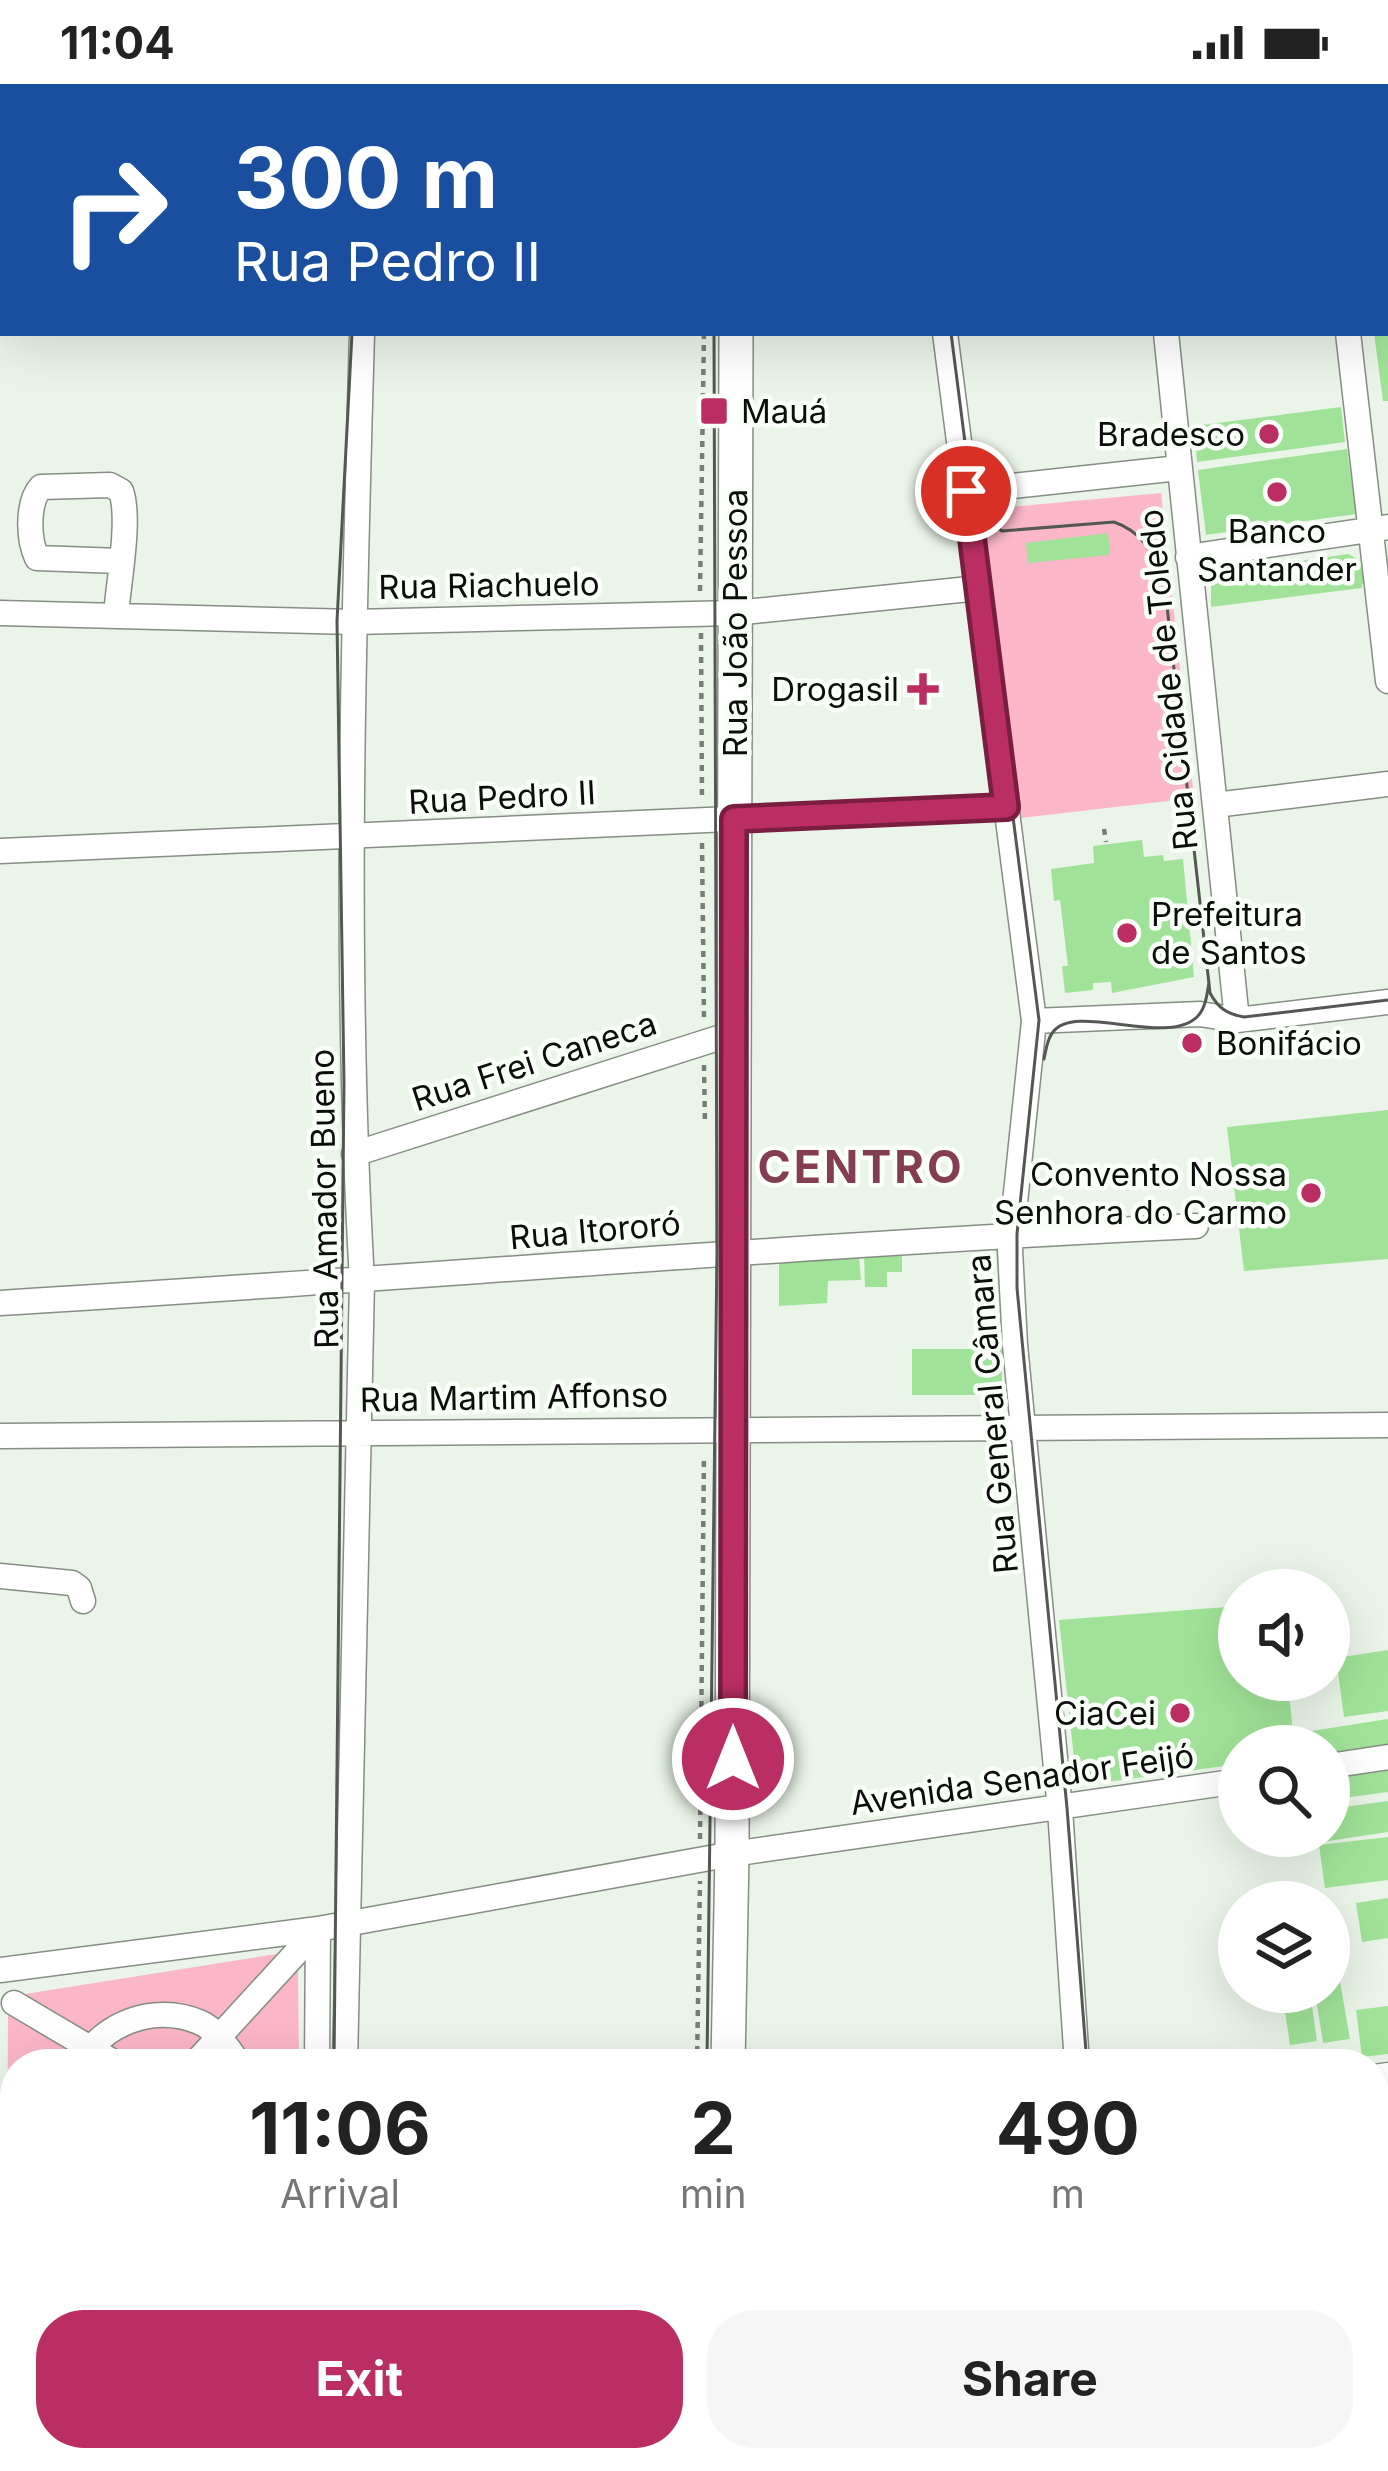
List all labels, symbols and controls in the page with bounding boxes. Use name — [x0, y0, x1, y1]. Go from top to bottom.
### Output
text: 11:04 — [60, 15, 175, 70]
text: 300 m — [234, 127, 498, 228]
icon: right — [36, 132, 192, 288]
text: Rua Pedro II — [234, 229, 541, 294]
place label: Mauá — [741, 391, 827, 431]
marker: Mauá — [698, 395, 730, 427]
place label: Bradesco — [1097, 414, 1245, 454]
marker: Bradesco — [1256, 421, 1282, 447]
pin — [915, 440, 1017, 542]
icon: arrive — [933, 458, 999, 524]
marker: Banco Santander — [1264, 479, 1290, 505]
street label: Rua João Pessoa — [715, 489, 755, 757]
street label: Rua Cidade de Toledo — [1130, 508, 1206, 852]
place label: Banco Santander — [1197, 511, 1357, 589]
street label: Rua Riachuelo — [378, 563, 600, 607]
place label: Drogasil — [771, 669, 899, 709]
marker: Drogasil — [910, 676, 936, 702]
street label: Rua Pedro II — [407, 772, 597, 822]
place label: Prefeitura de Santos — [1151, 894, 1307, 972]
marker: Prefeitura de Santos — [1114, 920, 1140, 946]
street label: Rua Frei Caneca — [407, 1003, 661, 1119]
place label: Bonifácio — [1216, 1023, 1362, 1063]
marker: Bonifácio — [1179, 1030, 1205, 1056]
street label: Rua Amador Bueno — [301, 1049, 347, 1349]
district label: CENTRO — [757, 1139, 965, 1194]
place label: Convento Nossa Senhora do Carmo — [994, 1154, 1287, 1232]
marker: Convento Nossa Senhora do Carmo — [1298, 1180, 1324, 1206]
street label: Rua Itororó — [508, 1203, 682, 1257]
street label: Rua General Câmara — [958, 1253, 1026, 1575]
street label: Rua Martim Affonso — [360, 1374, 668, 1420]
map controls — [1218, 1569, 1350, 2013]
button: sound — [1218, 1569, 1350, 1701]
place label: CiaCei — [1054, 1693, 1156, 1733]
position arrow — [670, 1696, 796, 1822]
marker: CiaCei — [1167, 1700, 1193, 1726]
button: search — [1218, 1725, 1350, 1857]
street label: Avenida Senador Feijó — [848, 1735, 1196, 1823]
button: layers — [1218, 1881, 1350, 2013]
text: 11:06 — [249, 2084, 431, 2171]
text: 2 — [691, 2084, 736, 2171]
text: 490 — [996, 2084, 1140, 2171]
text: Arrival — [280, 2170, 400, 2217]
text: min — [680, 2170, 747, 2217]
text: m — [1051, 2170, 1085, 2217]
button: Exit — [36, 2310, 683, 2448]
button: Share — [707, 2310, 1353, 2448]

